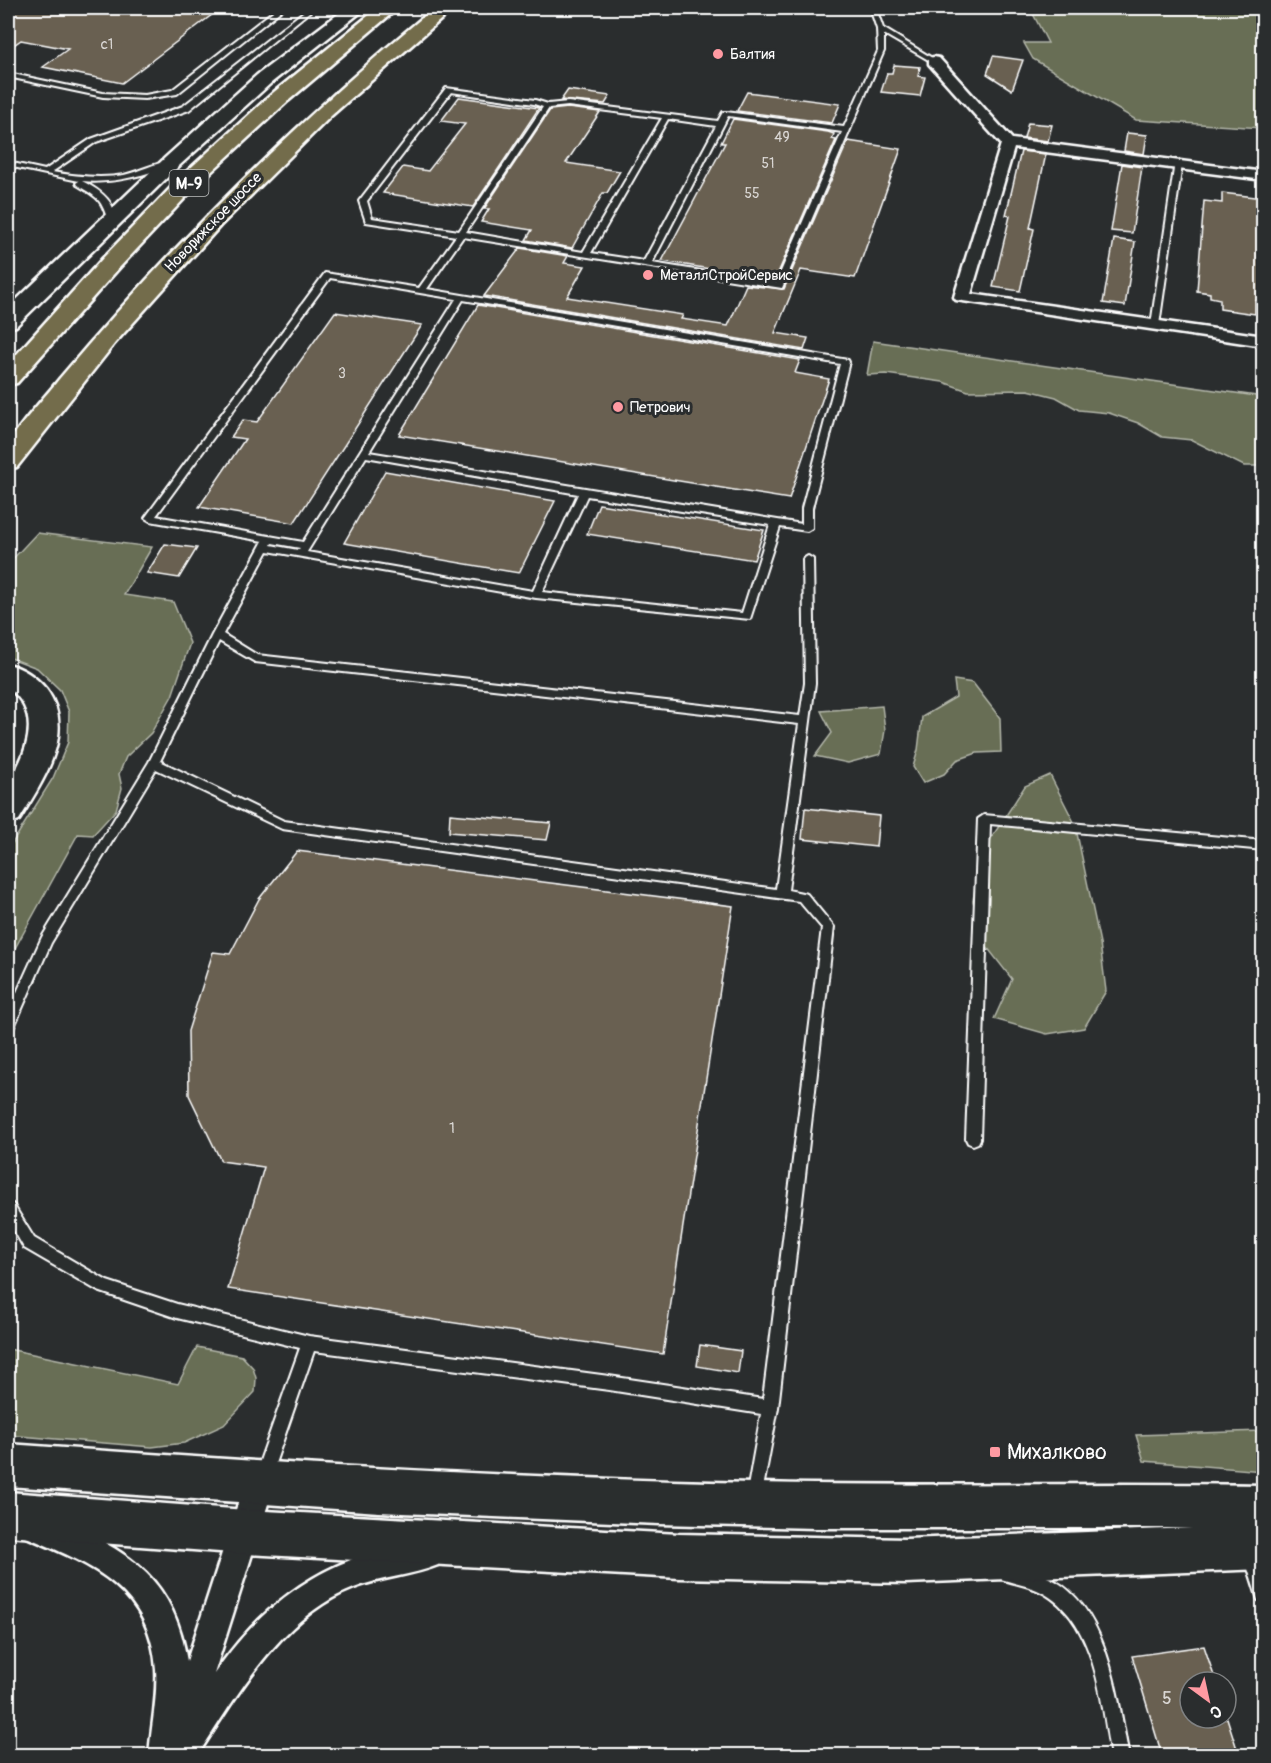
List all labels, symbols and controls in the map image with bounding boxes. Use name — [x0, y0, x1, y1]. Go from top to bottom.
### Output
house number: с1 — [101, 36, 113, 53]
place label: Балтия — [730, 45, 775, 64]
marker: Балтия — [711, 47, 725, 61]
house number: 49 — [774, 129, 790, 146]
house number: 51 — [761, 155, 775, 172]
street label: Новорижское шоссе — [161, 168, 266, 276]
road number: М-9 — [170, 170, 208, 196]
house number: 55 — [744, 185, 760, 202]
place label: МеталлСтройСервис — [660, 266, 793, 285]
marker: МеталлСтройСервис — [641, 268, 655, 282]
house number: 3 — [338, 365, 346, 382]
place label: Петрович — [630, 398, 691, 417]
marker: Петрович — [611, 400, 625, 414]
house number: 1 — [449, 1119, 455, 1138]
place label: Михалково — [1007, 1439, 1107, 1466]
marker: Михалково — [988, 1445, 1002, 1459]
north arrow — [1178, 1670, 1238, 1730]
house number: 5 — [1162, 1687, 1172, 1710]
text: С — [1206, 1701, 1225, 1723]

